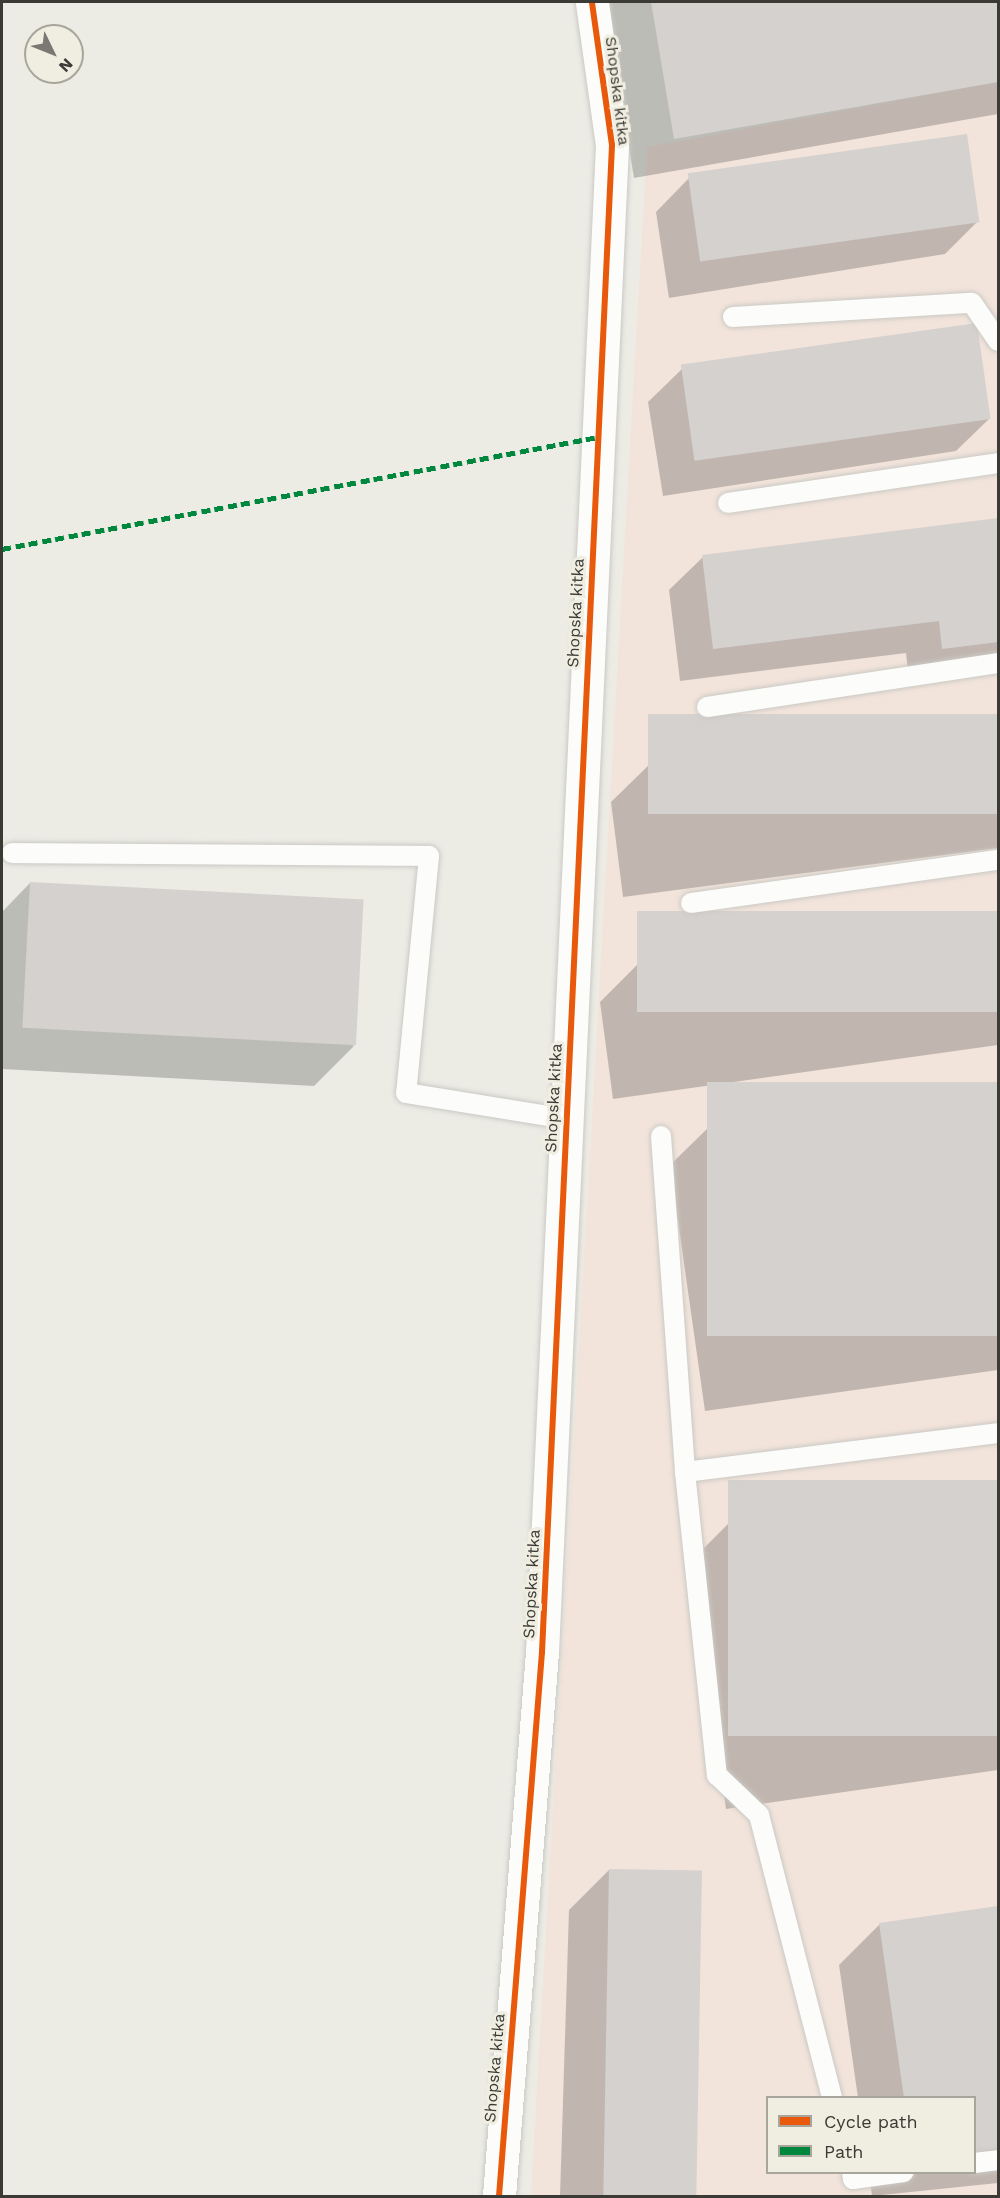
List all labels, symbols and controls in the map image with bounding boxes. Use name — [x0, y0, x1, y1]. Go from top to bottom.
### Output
north arrow — [24, 24, 84, 84]
street label: Shopska kitka — [601, 35, 633, 147]
text: N — [55, 54, 77, 76]
street label: Shopska kitka — [564, 558, 588, 668]
street label: Shopska kitka — [542, 1043, 566, 1153]
street label: Shopska kitka — [520, 1529, 544, 1639]
street label: Shopska kitka — [481, 2013, 509, 2123]
legend — [766, 2096, 976, 2174]
text: Cycle path — [824, 2111, 918, 2132]
text: Path — [824, 2141, 864, 2162]

